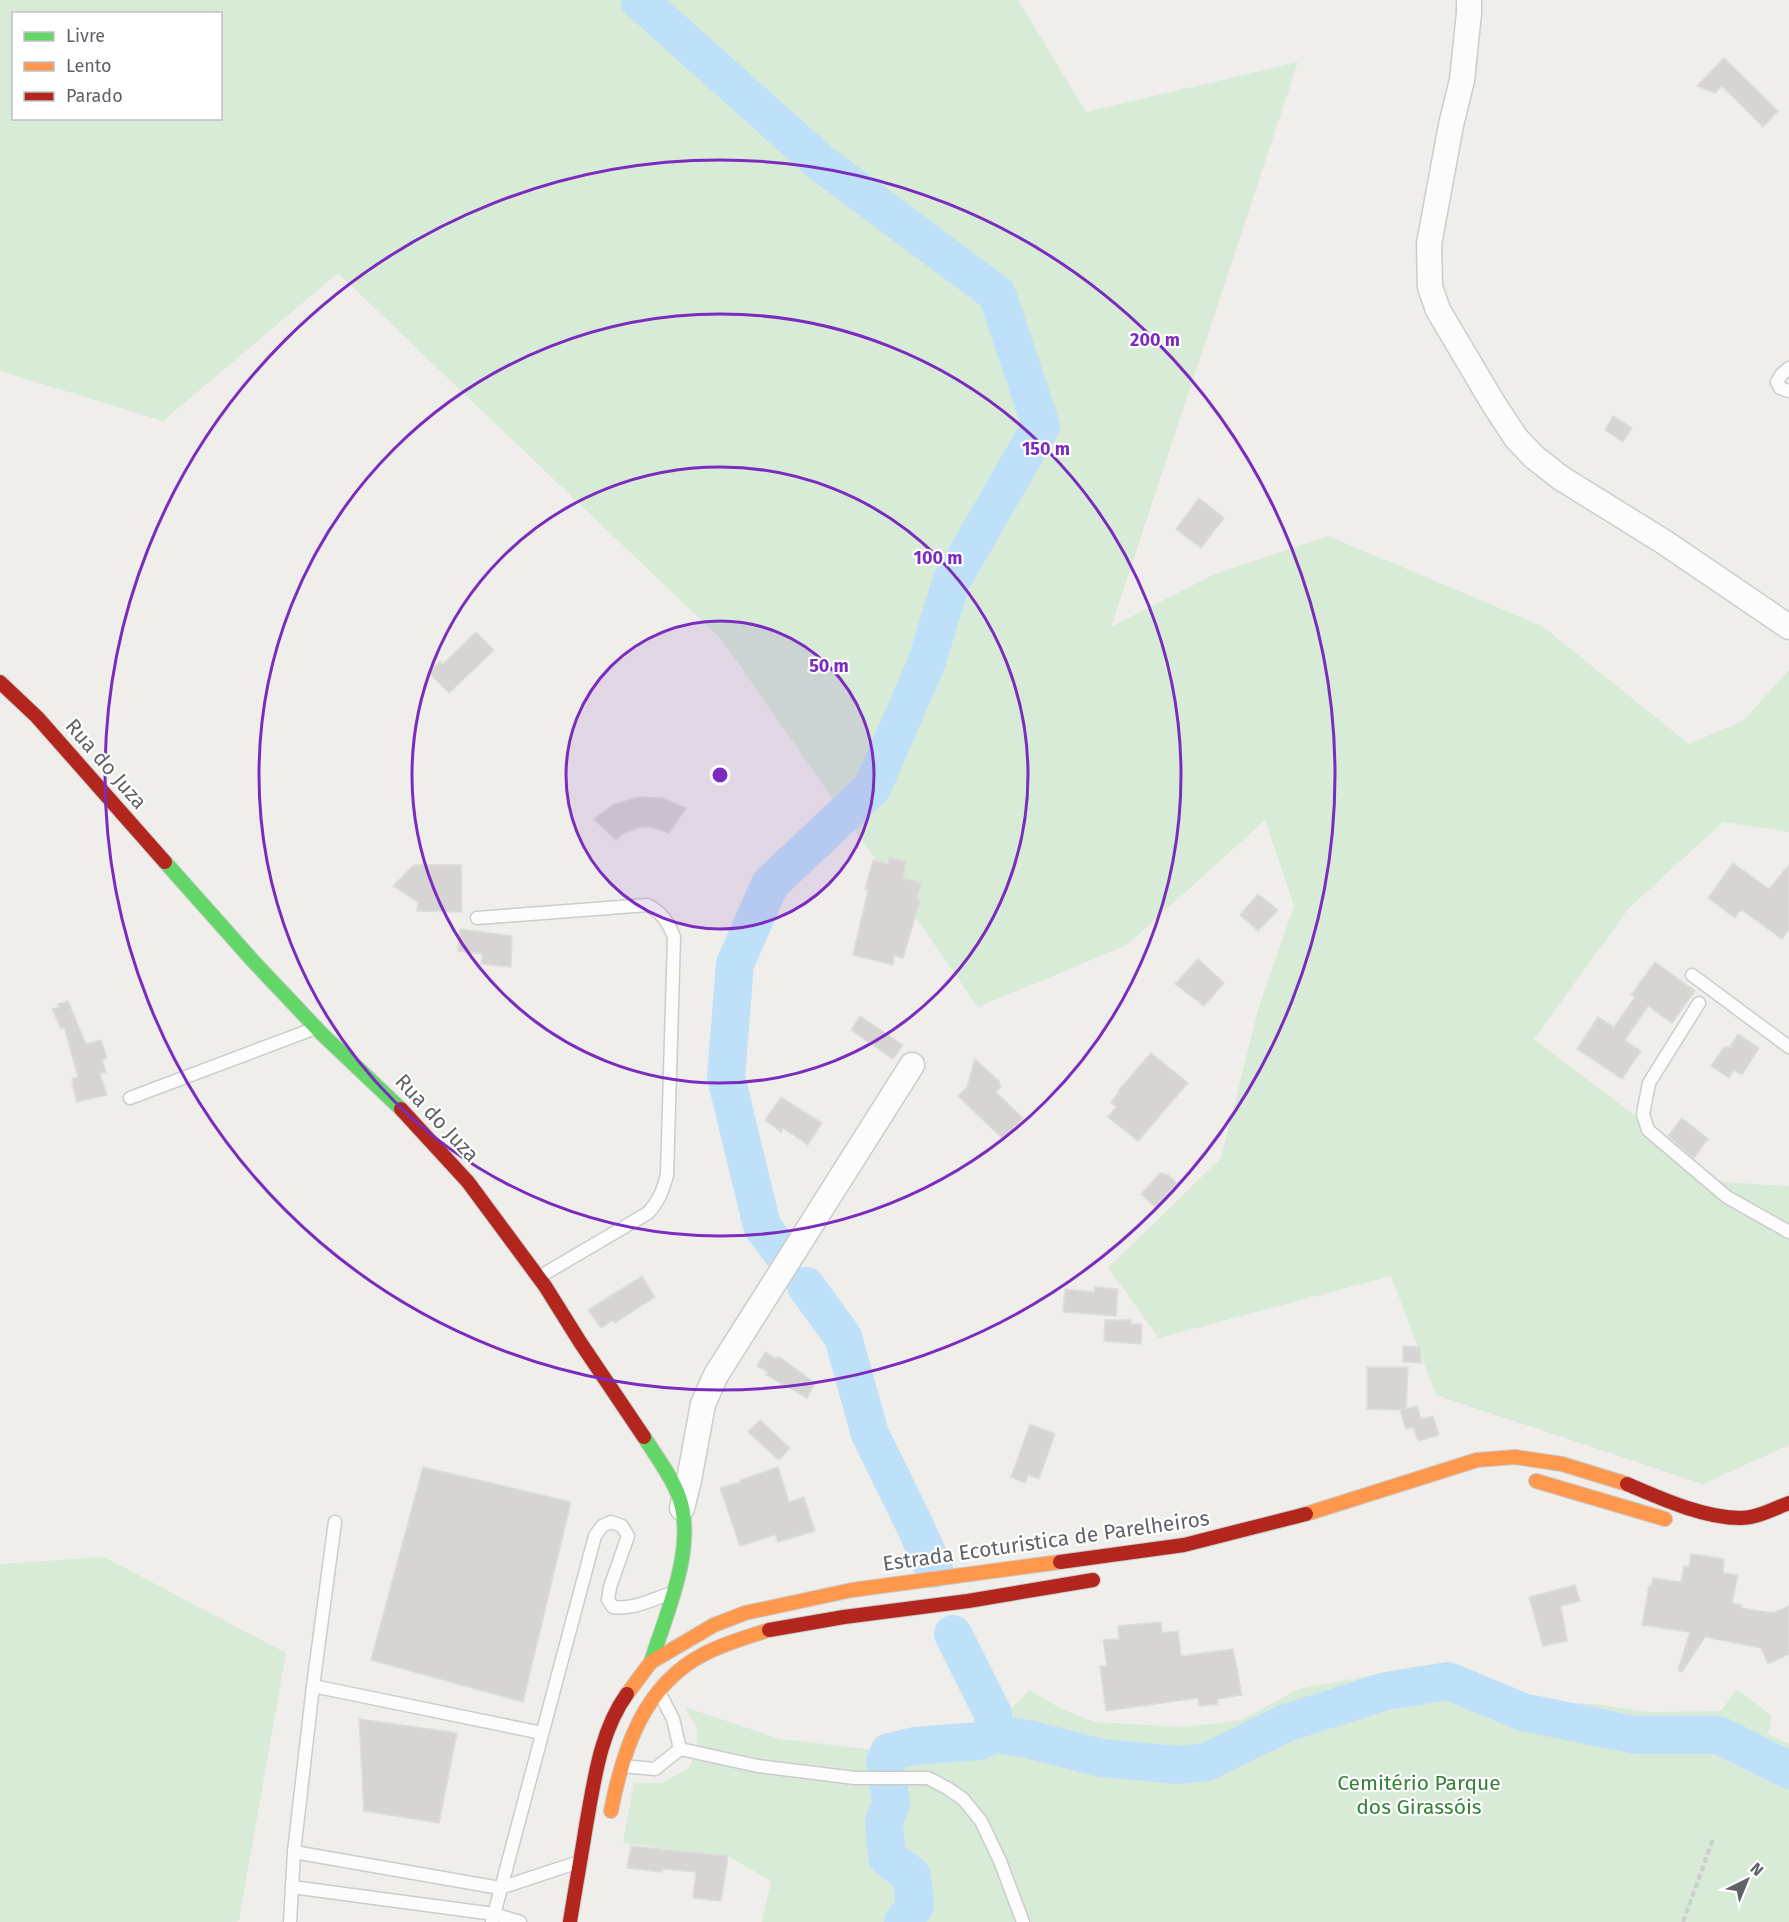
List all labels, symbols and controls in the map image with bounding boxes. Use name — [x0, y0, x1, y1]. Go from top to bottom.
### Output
legend — [12, 12, 222, 120]
text: Livre — [66, 25, 105, 47]
text: Lento — [66, 55, 112, 77]
text: Parado — [66, 85, 123, 107]
text: 200 m — [1130, 329, 1180, 351]
text: 150 m — [1022, 438, 1070, 460]
text: 100 m — [914, 547, 962, 569]
text: 50 m — [809, 655, 849, 677]
street label: Rua do Juza — [60, 714, 152, 814]
centre of rings — [710, 765, 730, 785]
street label: Rua do Juza — [390, 1068, 484, 1168]
street label: Estrada Ecoturistica de Parelheiros — [881, 1505, 1211, 1577]
park label: Cemitério Parque dos Girassóis — [1337, 1770, 1501, 1820]
north arrow — [1717, 1850, 1777, 1910]
text: N — [1747, 1859, 1767, 1880]

